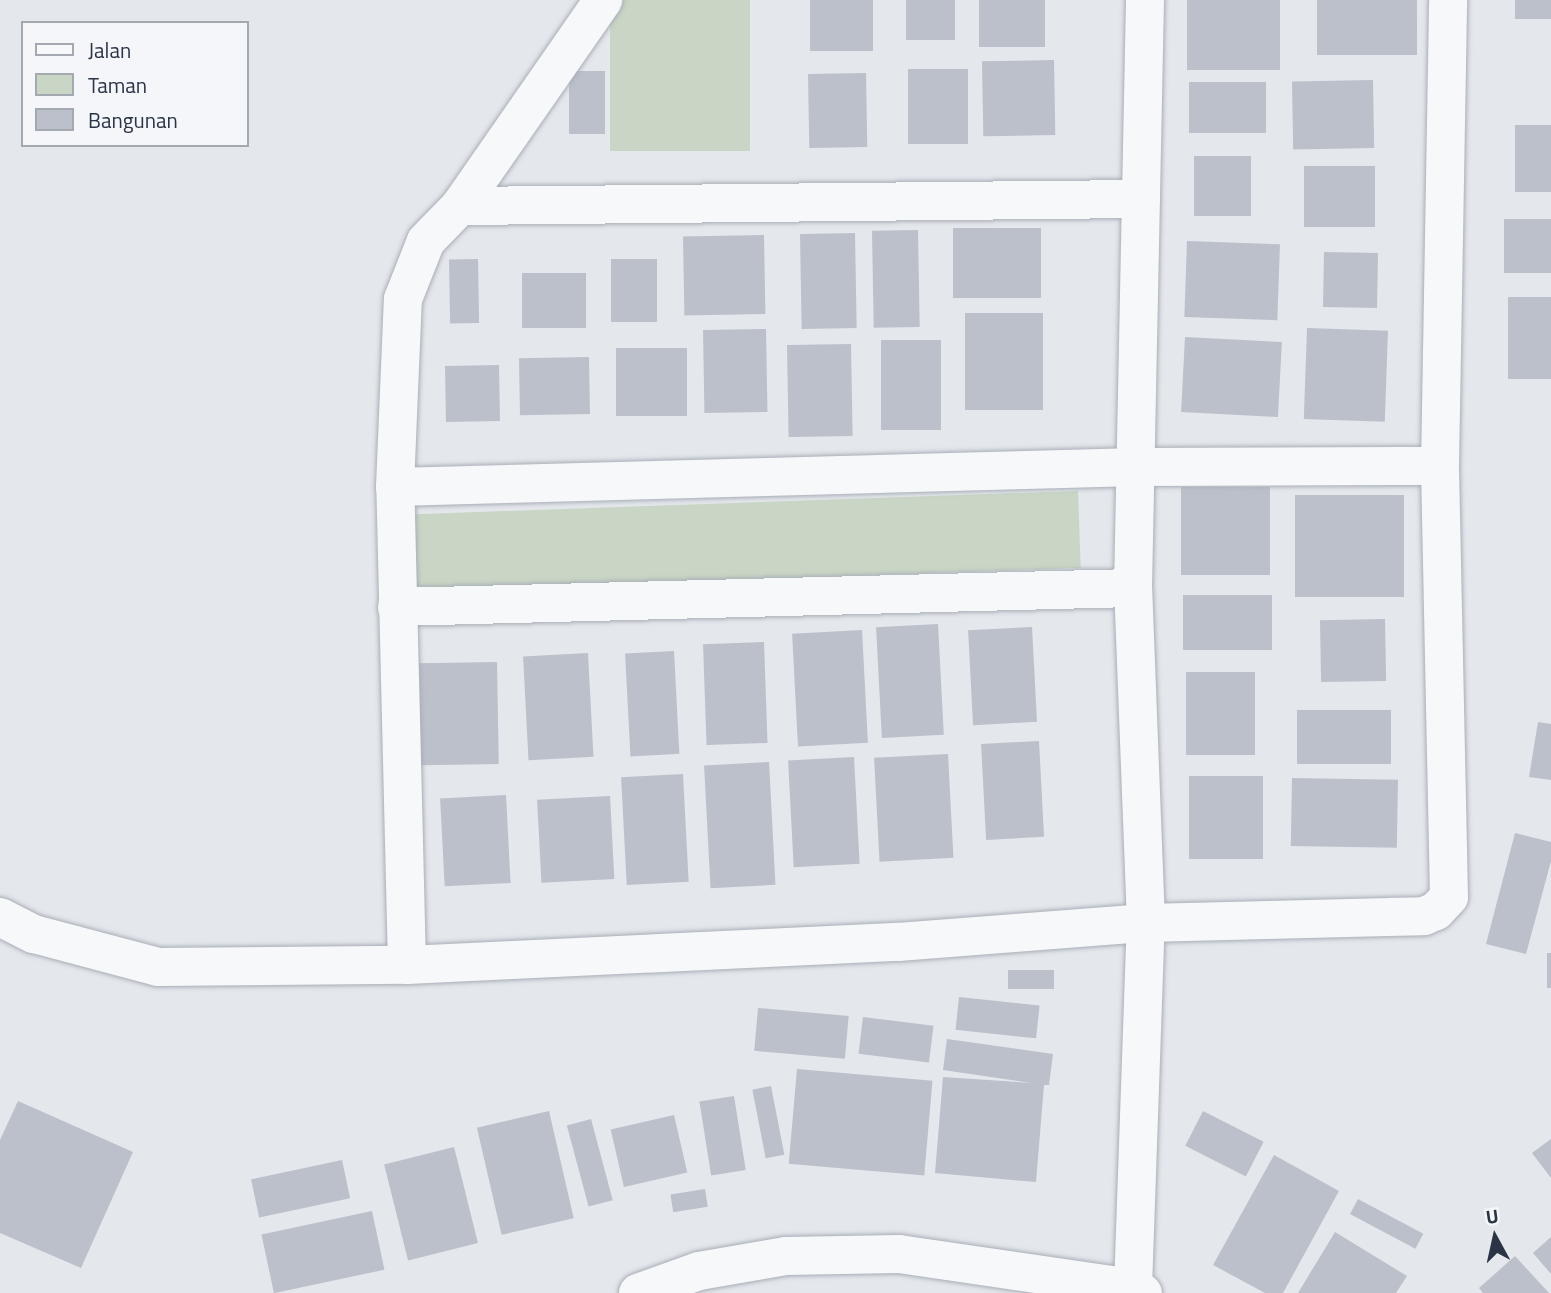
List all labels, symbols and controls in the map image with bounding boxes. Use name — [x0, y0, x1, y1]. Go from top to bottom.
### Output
legend — [21, 21, 248, 147]
text: Jalan — [88, 34, 131, 66]
text: Taman — [88, 69, 147, 101]
text: Bangunan — [88, 104, 178, 136]
text: U — [1484, 1200, 1500, 1231]
north arrow — [1460, 1202, 1530, 1272]

